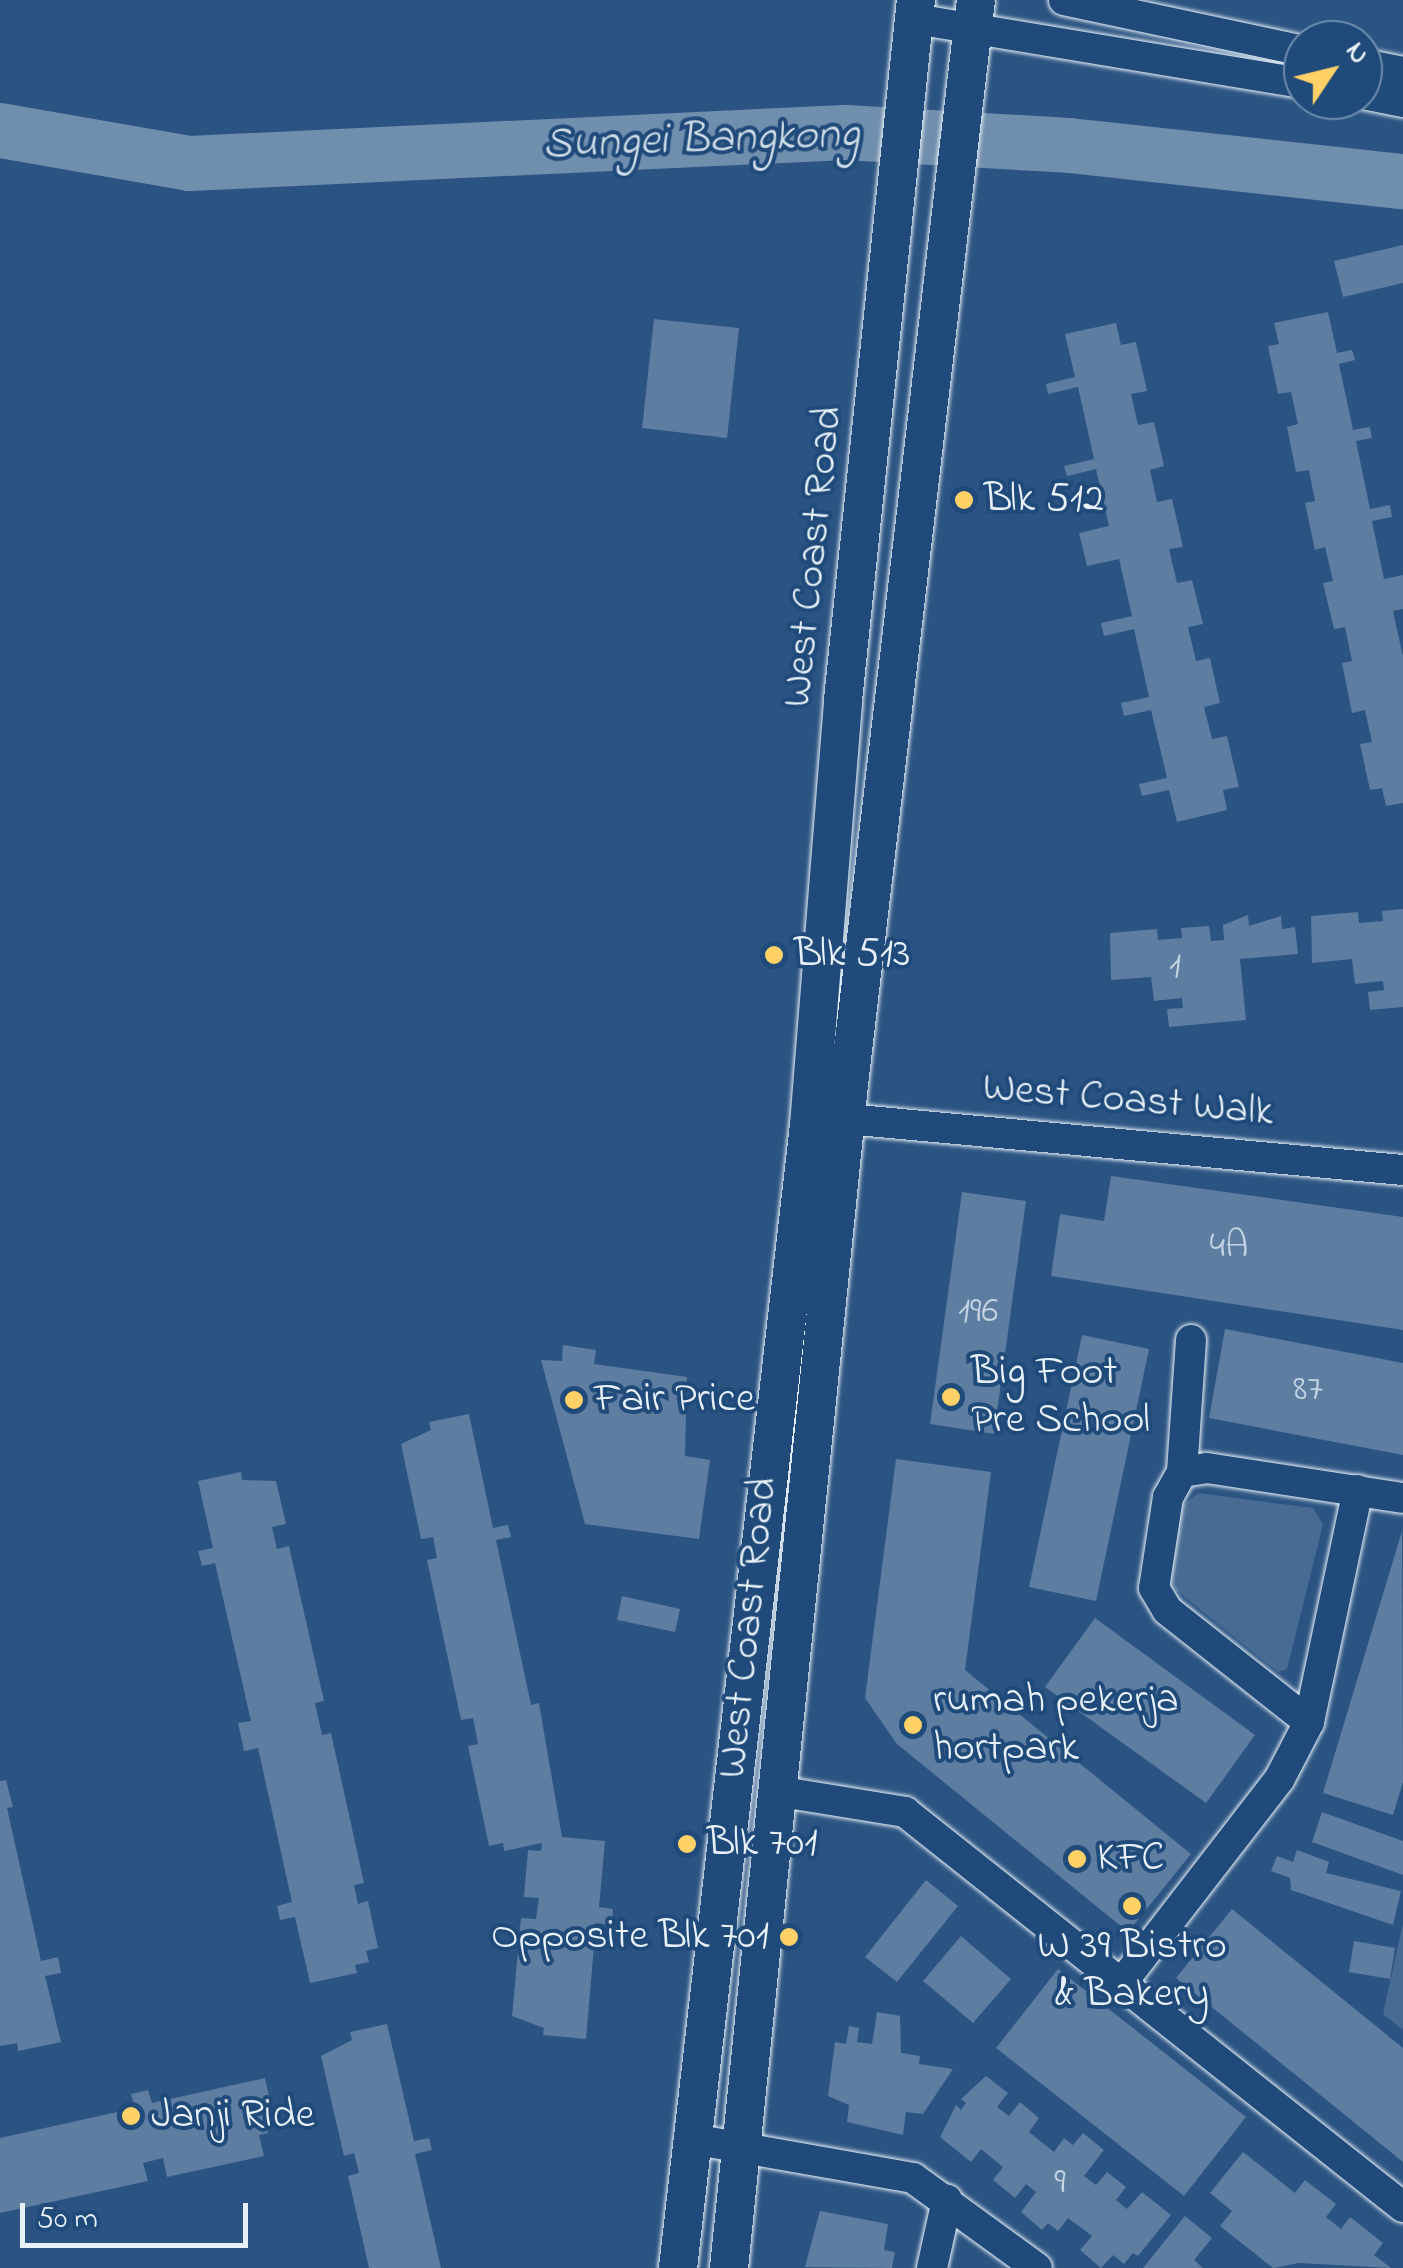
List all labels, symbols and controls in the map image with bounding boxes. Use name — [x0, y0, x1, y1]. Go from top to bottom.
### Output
north arrow — [1283, 20, 1383, 120]
text: N — [1334, 34, 1379, 73]
water label: Sungei Bangkong — [542, 108, 860, 174]
street label: West Coast Road — [773, 404, 855, 710]
place label: Blk 512 — [984, 475, 1104, 525]
marker: Blk 512 — [953, 489, 975, 511]
place label: Blk 513 — [794, 930, 910, 980]
marker: Blk 513 — [763, 944, 785, 966]
house number: 1 — [1169, 945, 1181, 991]
street label: West Coast Walk — [981, 1063, 1275, 1139]
house number: 4A — [1209, 1225, 1249, 1271]
house number: 196 — [958, 1290, 998, 1336]
place label: Big Foot Pre School — [971, 1348, 1150, 1446]
house number: 87 — [1293, 1368, 1323, 1414]
place label: Fair Price — [594, 1375, 755, 1425]
marker: Big Foot Pre School — [940, 1386, 962, 1408]
marker: Fair Price — [563, 1389, 585, 1411]
street label: West Coast Road — [708, 1475, 790, 1781]
place label: rumah pekerja hortpark — [933, 1676, 1179, 1774]
marker: rumah pekerja hortpark — [902, 1714, 924, 1736]
place label: Blk 701 — [707, 1819, 818, 1869]
marker: Blk 701 — [676, 1833, 698, 1855]
place label: KFC — [1097, 1834, 1164, 1884]
marker: KFC — [1066, 1848, 1088, 1870]
marker: W 39 Bistro & Bakery — [1121, 1895, 1143, 1917]
place label: Opposite Blk 701 — [491, 1912, 769, 1962]
place label: W 39 Bistro & Bakery — [1037, 1922, 1227, 2020]
marker: Opposite Blk 701 — [778, 1926, 800, 1948]
place label: Janji Ride — [151, 2091, 315, 2141]
marker: Janji Ride — [120, 2105, 142, 2127]
house number: 9 — [1054, 2161, 1066, 2207]
scale bar — [25, 2183, 252, 2245]
text: 50 m — [37, 2198, 98, 2242]

